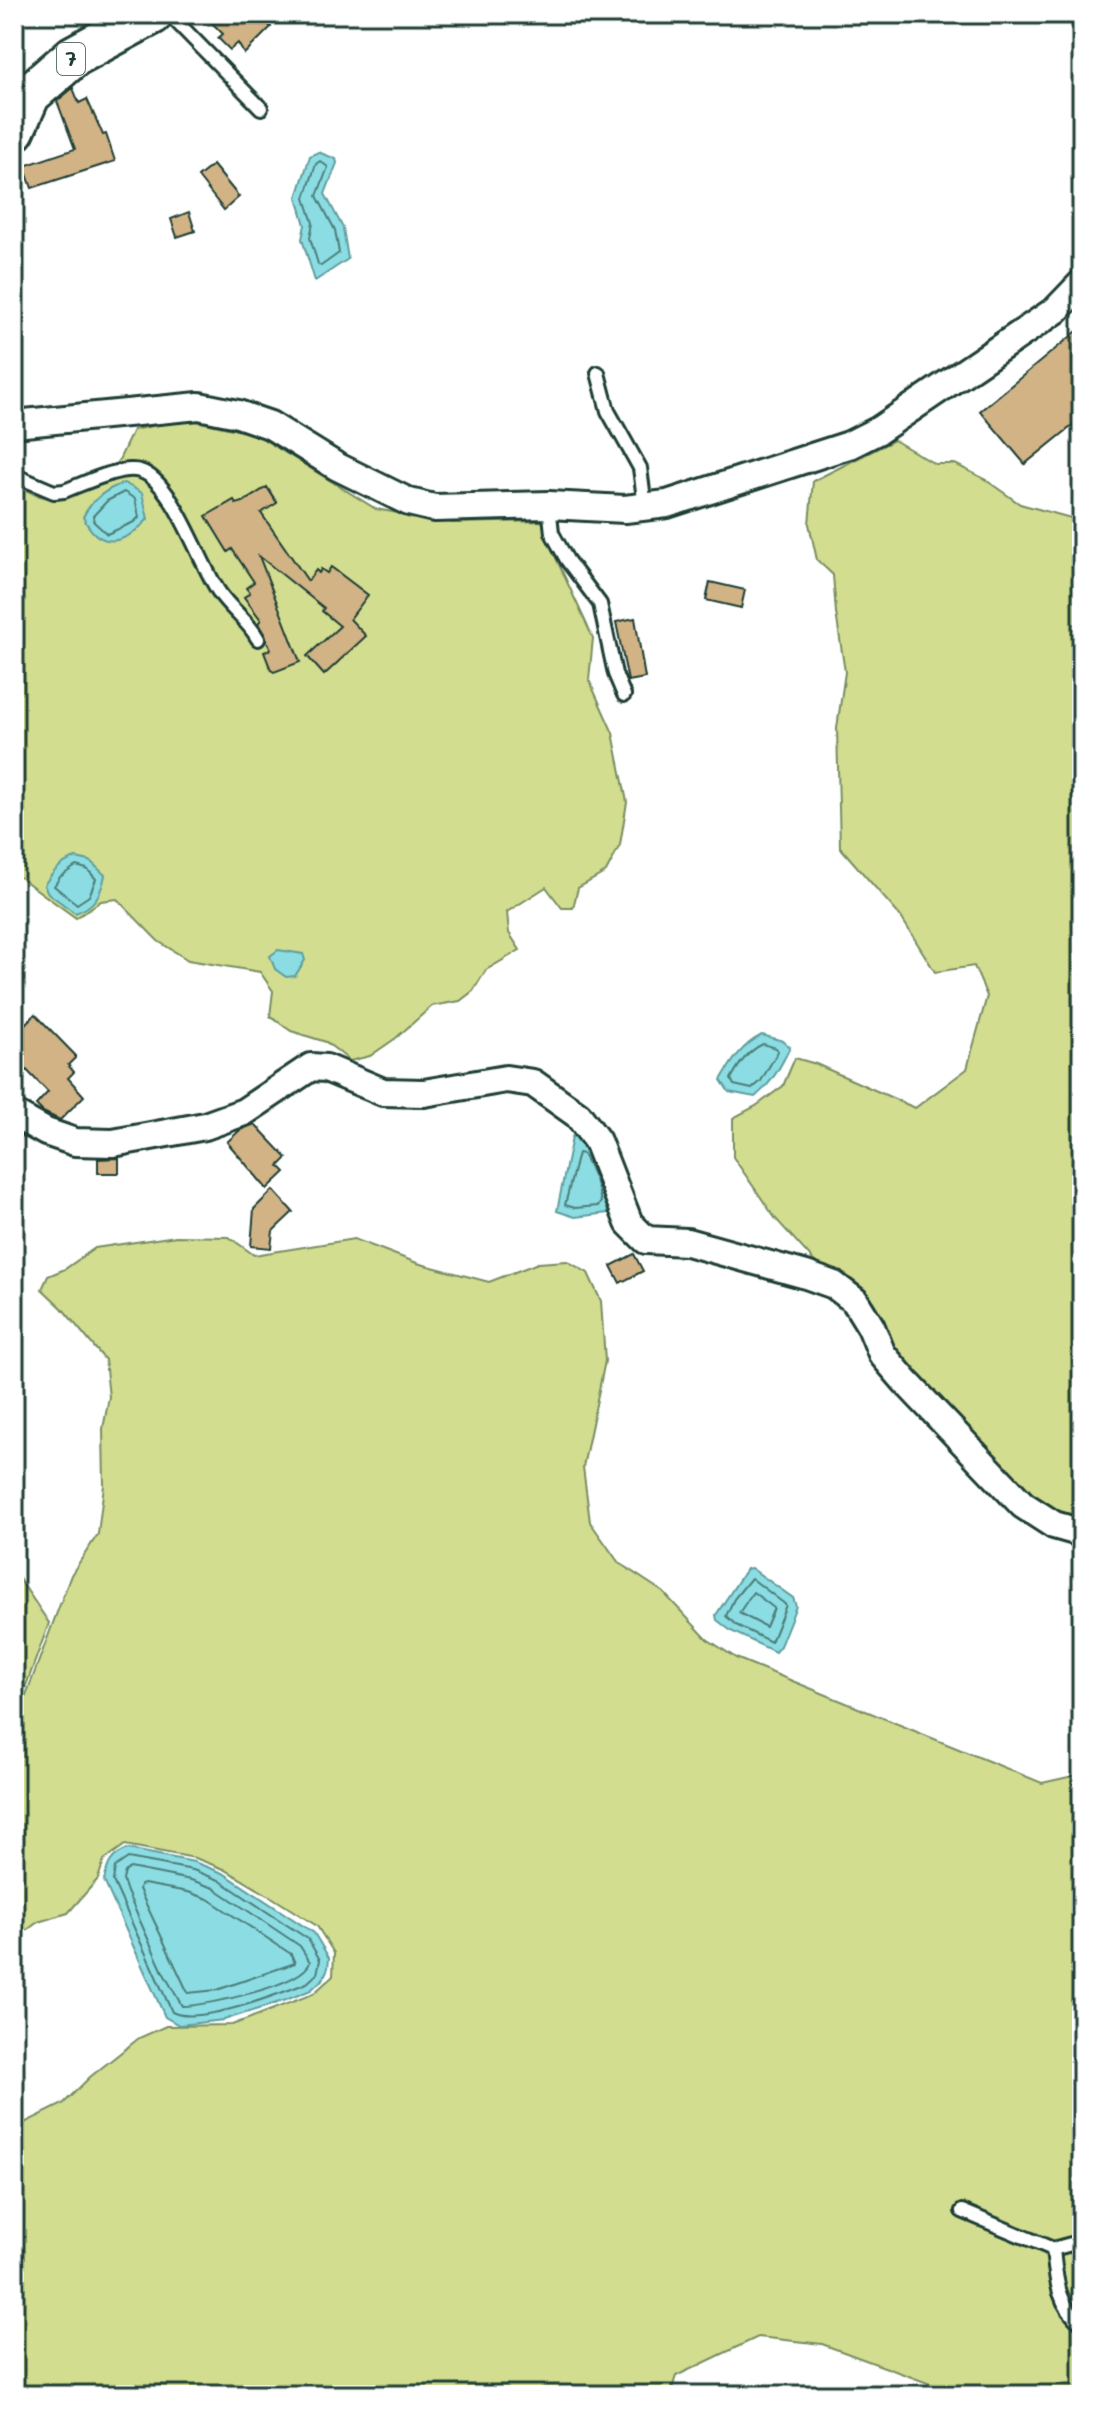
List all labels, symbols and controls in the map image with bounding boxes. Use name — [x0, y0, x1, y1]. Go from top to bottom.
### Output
road number: 7 — [57, 43, 85, 75]

